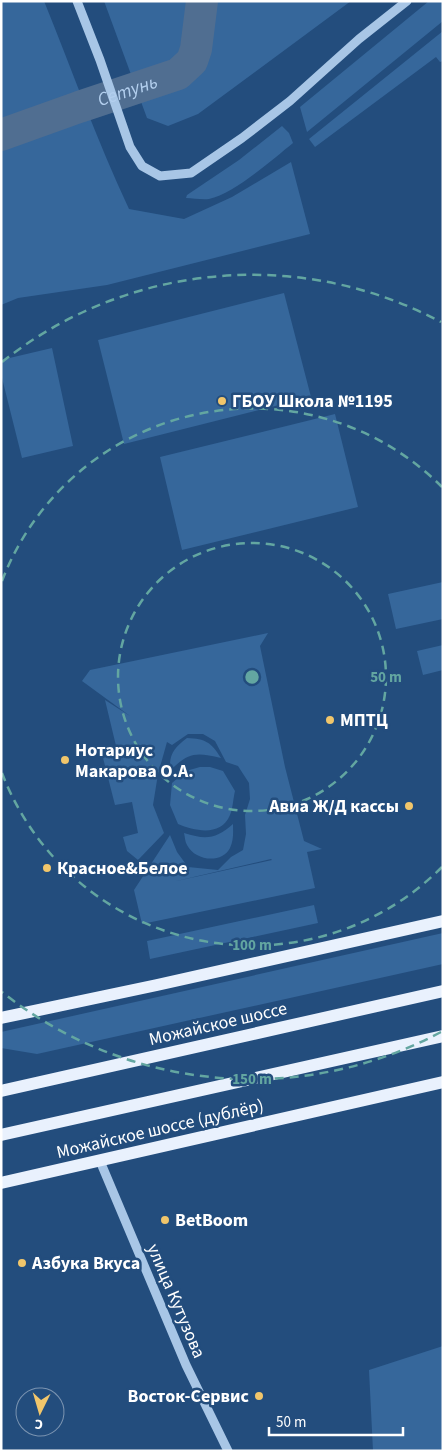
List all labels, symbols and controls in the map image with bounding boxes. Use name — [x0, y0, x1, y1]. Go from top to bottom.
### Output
water label: Сетунь — [94, 68, 161, 113]
place label: ГБОУ Школа №1195 — [232, 389, 393, 414]
marker: ГБОУ Школа №1195 — [216, 395, 228, 407]
text: 50 m — [370, 667, 402, 688]
centre of rings — [243, 668, 261, 686]
place label: МПТЦ — [340, 708, 388, 733]
marker: МПТЦ — [324, 714, 336, 726]
place label: Нотариус Макарова О.А. — [75, 738, 194, 784]
marker: Нотариус Макарова О.А. — [59, 754, 71, 766]
place label: Авиа Ж/Д кассы — [268, 794, 399, 819]
marker: Авиа Ж/Д кассы — [403, 800, 415, 812]
place label: Красное&Белое — [57, 856, 188, 881]
marker: Красное&Белое — [41, 862, 53, 874]
text: 100 m — [232, 935, 272, 956]
street label: Можайское шоссе — [146, 996, 290, 1052]
text: 150 m — [232, 1069, 272, 1090]
street label: Можайское шоссе (дублёр) — [54, 1093, 266, 1165]
place label: BetBoom — [175, 1208, 248, 1233]
marker: BetBoom — [159, 1214, 171, 1226]
street label: улица Кутузова — [141, 1240, 211, 1362]
place label: Азбука Вкуса — [31, 1251, 140, 1276]
marker: Азбука Вкуса — [16, 1257, 28, 1269]
place label: Восток-Сервис — [128, 1384, 250, 1409]
north arrow — [15, 1387, 65, 1437]
marker: Восток-Сервис — [253, 1390, 265, 1402]
scale bar — [269, 1404, 403, 1436]
text: 50 m — [276, 1412, 306, 1433]
text: С — [34, 1414, 44, 1434]

